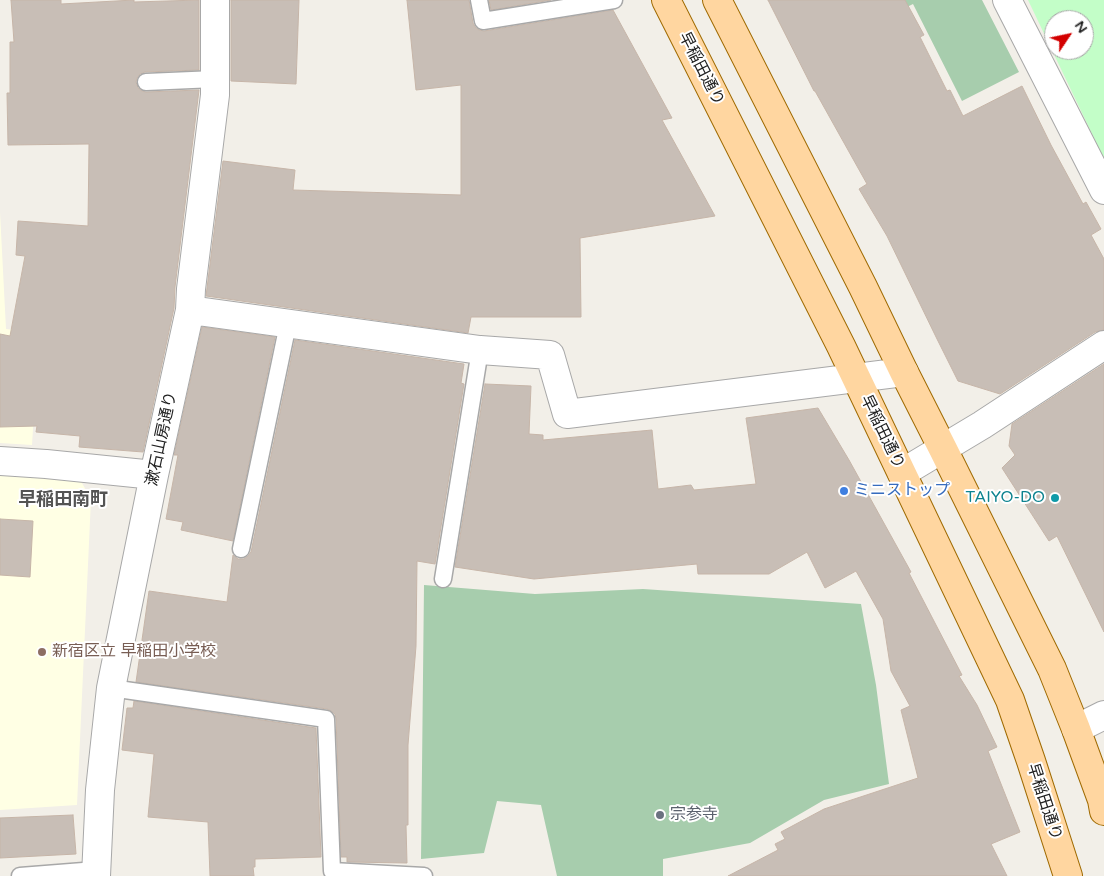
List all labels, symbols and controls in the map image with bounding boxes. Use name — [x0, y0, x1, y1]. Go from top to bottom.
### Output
north arrow — [1044, 10, 1094, 60]
text: N — [1071, 17, 1091, 36]
street label: 早稲田通り — [674, 29, 728, 109]
street label: 漱石山房通り — [143, 390, 181, 488]
street label: 早稲田通り — [856, 392, 908, 472]
place label: ミニストップ — [854, 481, 950, 501]
marker: ミニストップ — [838, 485, 850, 497]
place label: TAIYO-DO — [965, 488, 1045, 508]
district label: 早稲田南町 — [18, 489, 108, 511]
marker: TAIYO-DO — [1049, 492, 1061, 504]
place label: 新宿区立 早稲田小学校 — [52, 642, 216, 662]
marker: 新宿区立 早稲田小学校 — [36, 646, 48, 658]
street label: 早稲田通り — [1023, 761, 1065, 843]
place label: 宗参寺 — [670, 805, 718, 825]
marker: 宗参寺 — [654, 809, 666, 821]

